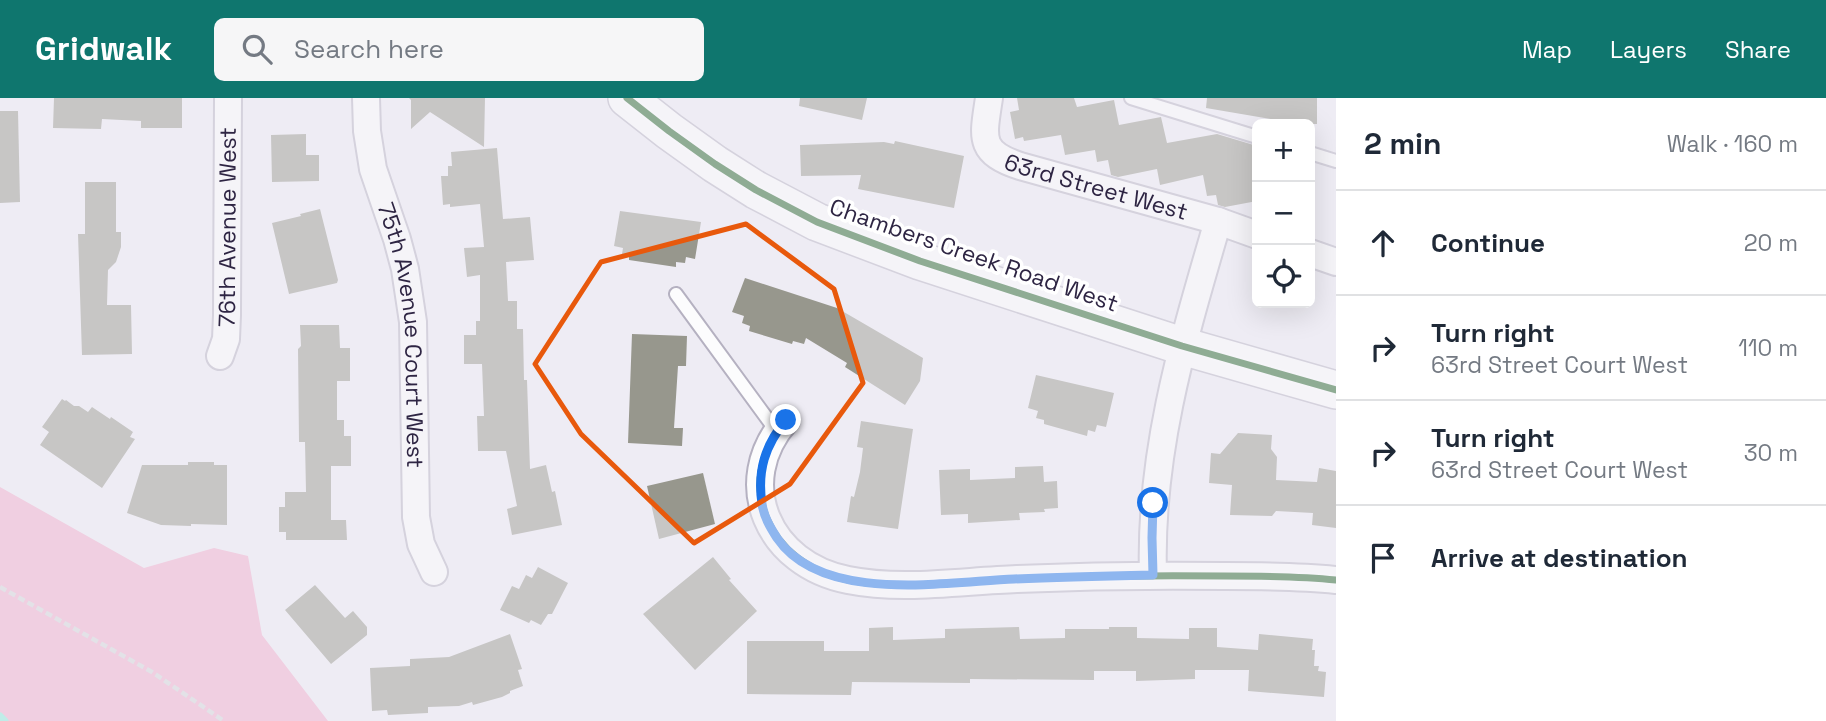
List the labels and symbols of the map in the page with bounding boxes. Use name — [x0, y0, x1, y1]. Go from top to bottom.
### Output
street label: 76th Avenue West — [212, 127, 243, 328]
street label: 63rd Street West — [1000, 147, 1191, 227]
street label: Chambers Creek Road West — [826, 191, 1122, 319]
street label: 75th Avenue Court West — [371, 199, 430, 468]
route end — [770, 404, 801, 435]
route start — [1137, 487, 1168, 518]

